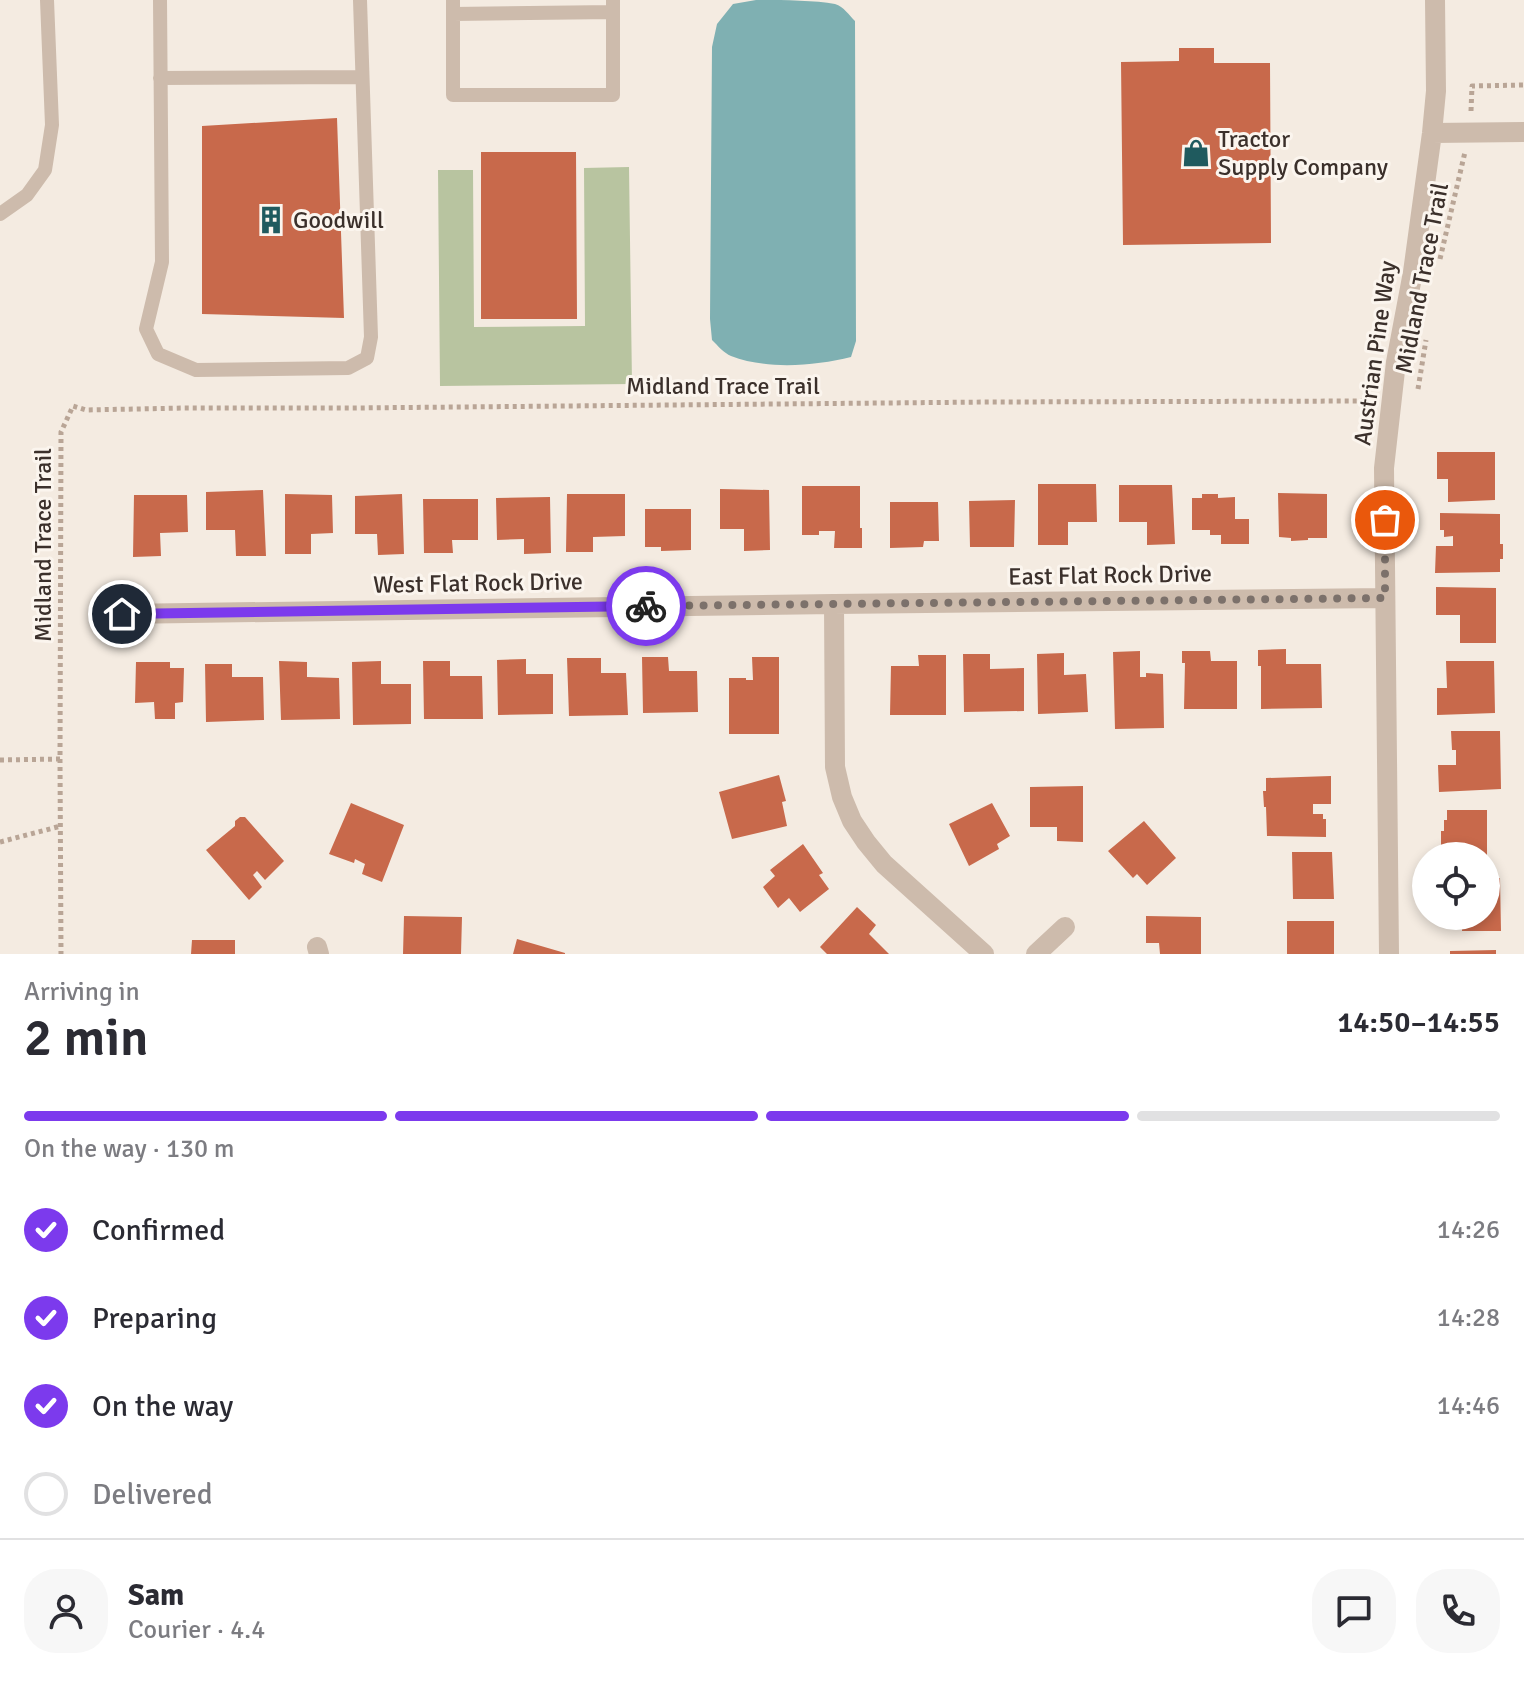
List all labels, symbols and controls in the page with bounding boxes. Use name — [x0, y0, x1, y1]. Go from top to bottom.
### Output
place label: Tractor Supply Company — [1218, 124, 1388, 182]
shop icon: Tractor Supply Company — [1181, 138, 1211, 168]
street label: Midland Trace Trail — [1389, 180, 1455, 376]
building icon: Goodwill — [256, 205, 286, 235]
place label: Goodwill — [293, 205, 384, 235]
street label: Austrian Pine Way — [1347, 259, 1403, 447]
street label: Midland Trace Trail — [626, 371, 820, 401]
street label: Midland Trace Trail — [28, 448, 58, 642]
pin — [1351, 486, 1419, 554]
icon: bag — [1363, 498, 1407, 542]
street label: East Flat Rock Drive — [1008, 558, 1212, 592]
street label: West Flat Rock Drive — [373, 566, 583, 600]
courier — [606, 566, 686, 646]
pin — [88, 580, 156, 648]
icon: bike — [624, 584, 668, 628]
icon: home — [100, 592, 144, 636]
map controls — [1412, 842, 1500, 930]
button: locate — [1412, 842, 1500, 930]
text: Arriving in — [24, 976, 140, 1008]
text: 14:50–14:55 — [1337, 1004, 1500, 1041]
text: 2 min — [24, 1006, 149, 1070]
text: On the way · 130 m — [24, 1133, 234, 1165]
icon: check — [24, 1208, 68, 1252]
text: Confirmed — [92, 1212, 225, 1249]
text: 14:26 — [1437, 1214, 1500, 1246]
icon: check — [24, 1296, 68, 1340]
text: Preparing — [92, 1300, 217, 1337]
text: 14:28 — [1437, 1302, 1500, 1334]
icon: check — [24, 1384, 68, 1428]
text: On the way — [92, 1388, 233, 1425]
text: 14:46 — [1437, 1390, 1500, 1422]
text: Delivered — [92, 1476, 213, 1513]
button: person — [24, 1569, 108, 1653]
button: chat — [1312, 1569, 1396, 1653]
button: phone — [1416, 1569, 1500, 1653]
text: Sam — [128, 1577, 184, 1614]
text: Courier · 4.4 — [128, 1614, 265, 1646]

